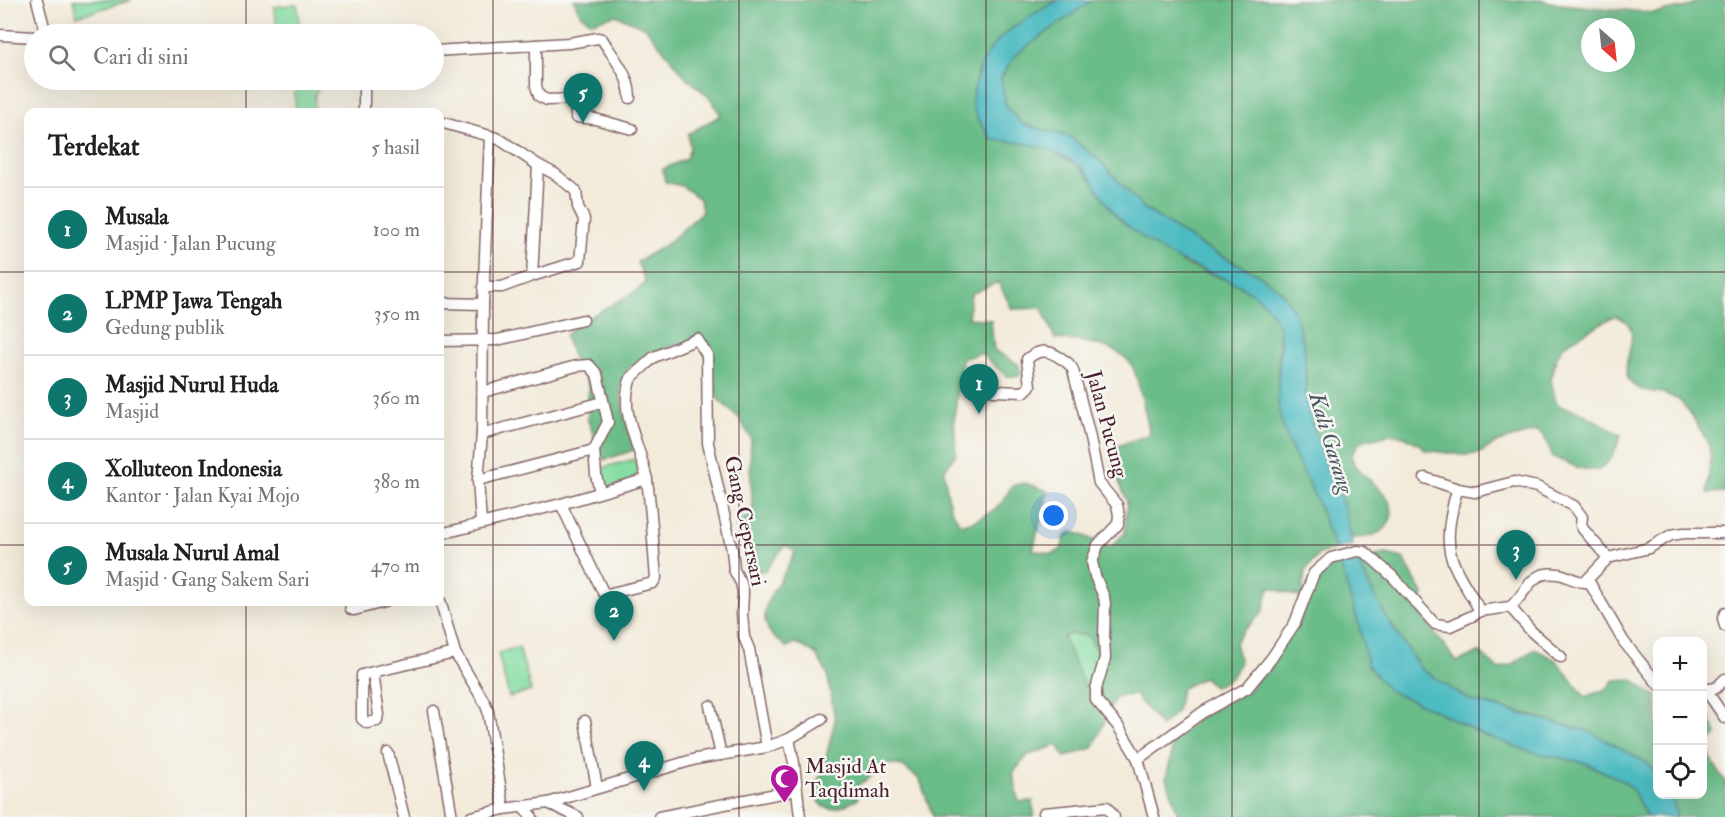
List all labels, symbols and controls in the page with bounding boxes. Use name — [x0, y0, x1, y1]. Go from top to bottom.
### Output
north arrow — [1581, 18, 1635, 72]
search box — [24, 24, 444, 90]
icon: search — [45, 41, 78, 74]
text: Cari di sini — [93, 43, 189, 71]
pin: 5 — [564, 74, 602, 123]
text: Terdekat — [48, 131, 139, 163]
text: 5 hasil — [371, 135, 420, 160]
text: Musala — [105, 203, 169, 231]
text: 1 — [64, 217, 71, 242]
text: 100 m — [373, 217, 420, 242]
text: Masjid · Jalan Pucung — [105, 231, 276, 256]
text: LPMP Jawa Tengah — [105, 287, 282, 315]
text: 2 — [62, 301, 73, 326]
text: 350 m — [374, 301, 420, 326]
text: Gedung publik — [105, 315, 225, 340]
pin: 1 — [960, 364, 998, 414]
street label: Jalan Pucung — [1080, 367, 1134, 481]
text: Masjid Nurul Huda — [105, 371, 279, 399]
text: 3 — [64, 385, 71, 410]
text: 360 m — [372, 385, 420, 410]
water label: Kali Garang — [1302, 388, 1360, 498]
text: Masjid — [105, 399, 159, 424]
street label: Gang Cepersari — [718, 453, 772, 589]
text: Xolluteon Indonesia — [105, 455, 282, 483]
text: 4 — [62, 469, 73, 494]
text: 380 m — [373, 469, 420, 494]
text: Kantor · Jalan Kyai Mojo — [105, 483, 300, 508]
your location — [1039, 501, 1068, 530]
pin: 3 — [1496, 530, 1536, 580]
text: Musala Nurul Amal — [105, 539, 279, 567]
text: 5 — [63, 553, 72, 578]
text: 470 m — [371, 553, 420, 578]
text: Masjid · Gang Sakem Sari — [105, 567, 310, 592]
pin: 2 — [594, 592, 634, 641]
map controls — [1653, 637, 1707, 799]
button: + — [1653, 637, 1707, 691]
button: − — [1653, 691, 1707, 745]
pin: 4 — [624, 742, 664, 791]
button: locate — [1653, 745, 1707, 799]
place label: Masjid At Taqdimah — [805, 753, 890, 804]
mosque icon: Masjid At Taqdimah — [768, 762, 800, 804]

